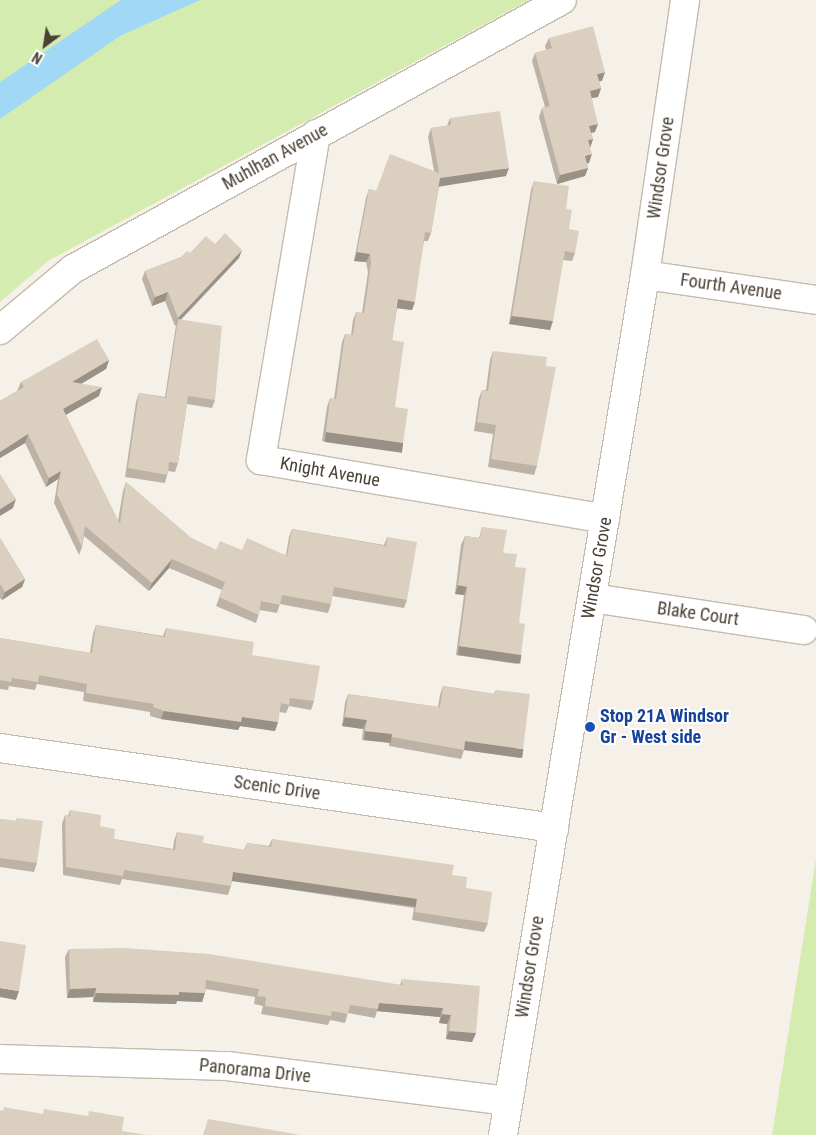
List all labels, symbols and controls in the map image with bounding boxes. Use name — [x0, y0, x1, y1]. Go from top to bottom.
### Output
north arrow — [20, 20, 70, 70]
text: N — [29, 49, 45, 67]
street label: Windsor Grove — [643, 115, 679, 221]
street label: Muhlhan Avenue — [219, 119, 331, 195]
street label: Fourth Avenue — [679, 269, 783, 305]
street label: Knight Avenue — [278, 453, 382, 491]
street label: Windsor Grove — [577, 515, 617, 621]
street label: Blake Court — [656, 598, 740, 630]
place label: Stop 21A Windsor Gr - West side — [600, 706, 729, 749]
marker: Stop 21A Windsor Gr - West side — [584, 721, 596, 733]
street label: Scenic Drive — [232, 771, 322, 805]
street label: Windsor Grove — [511, 914, 549, 1020]
street label: Panorama Drive — [198, 1054, 312, 1088]

